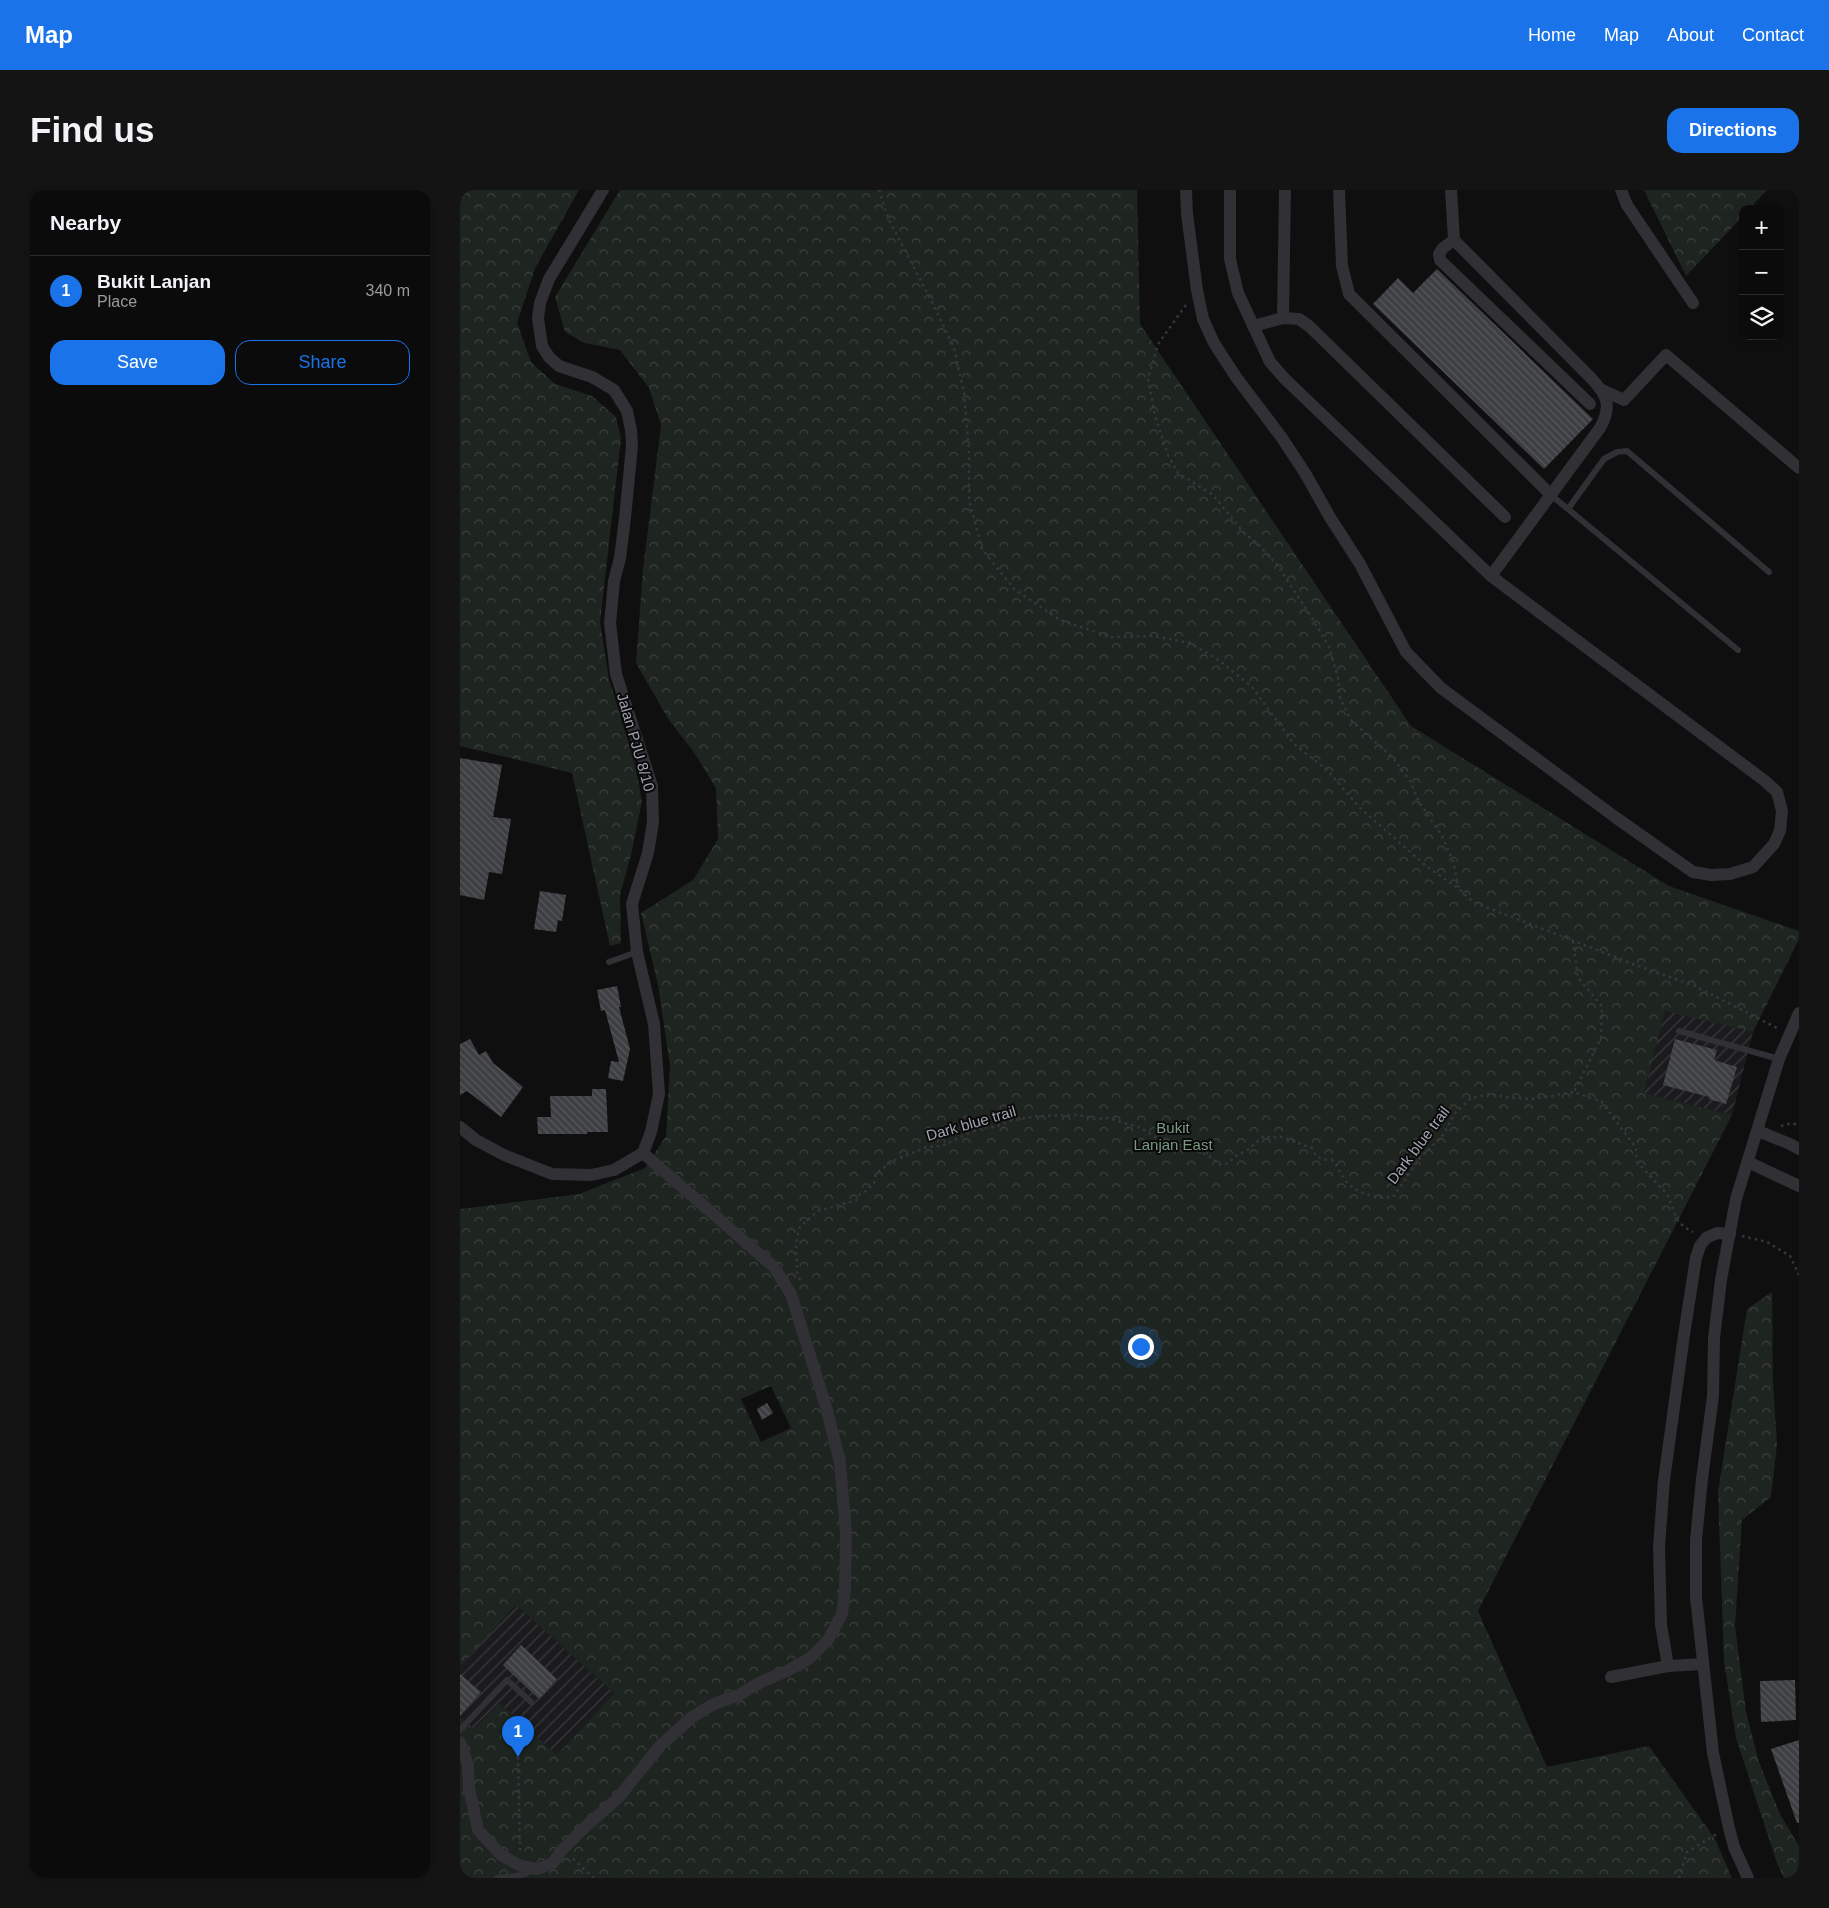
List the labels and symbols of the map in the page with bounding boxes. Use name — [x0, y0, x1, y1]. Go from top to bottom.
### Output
street label: Jalan PJU 8/10 — [614, 691, 658, 793]
street label: Dark blue trail — [924, 1102, 1018, 1144]
street label: Dark blue trail — [1383, 1103, 1453, 1187]
park label: Bukit Lanjan East — [1133, 1119, 1213, 1153]
your location — [1128, 1334, 1154, 1360]
pin: 1 — [502, 1716, 534, 1757]

